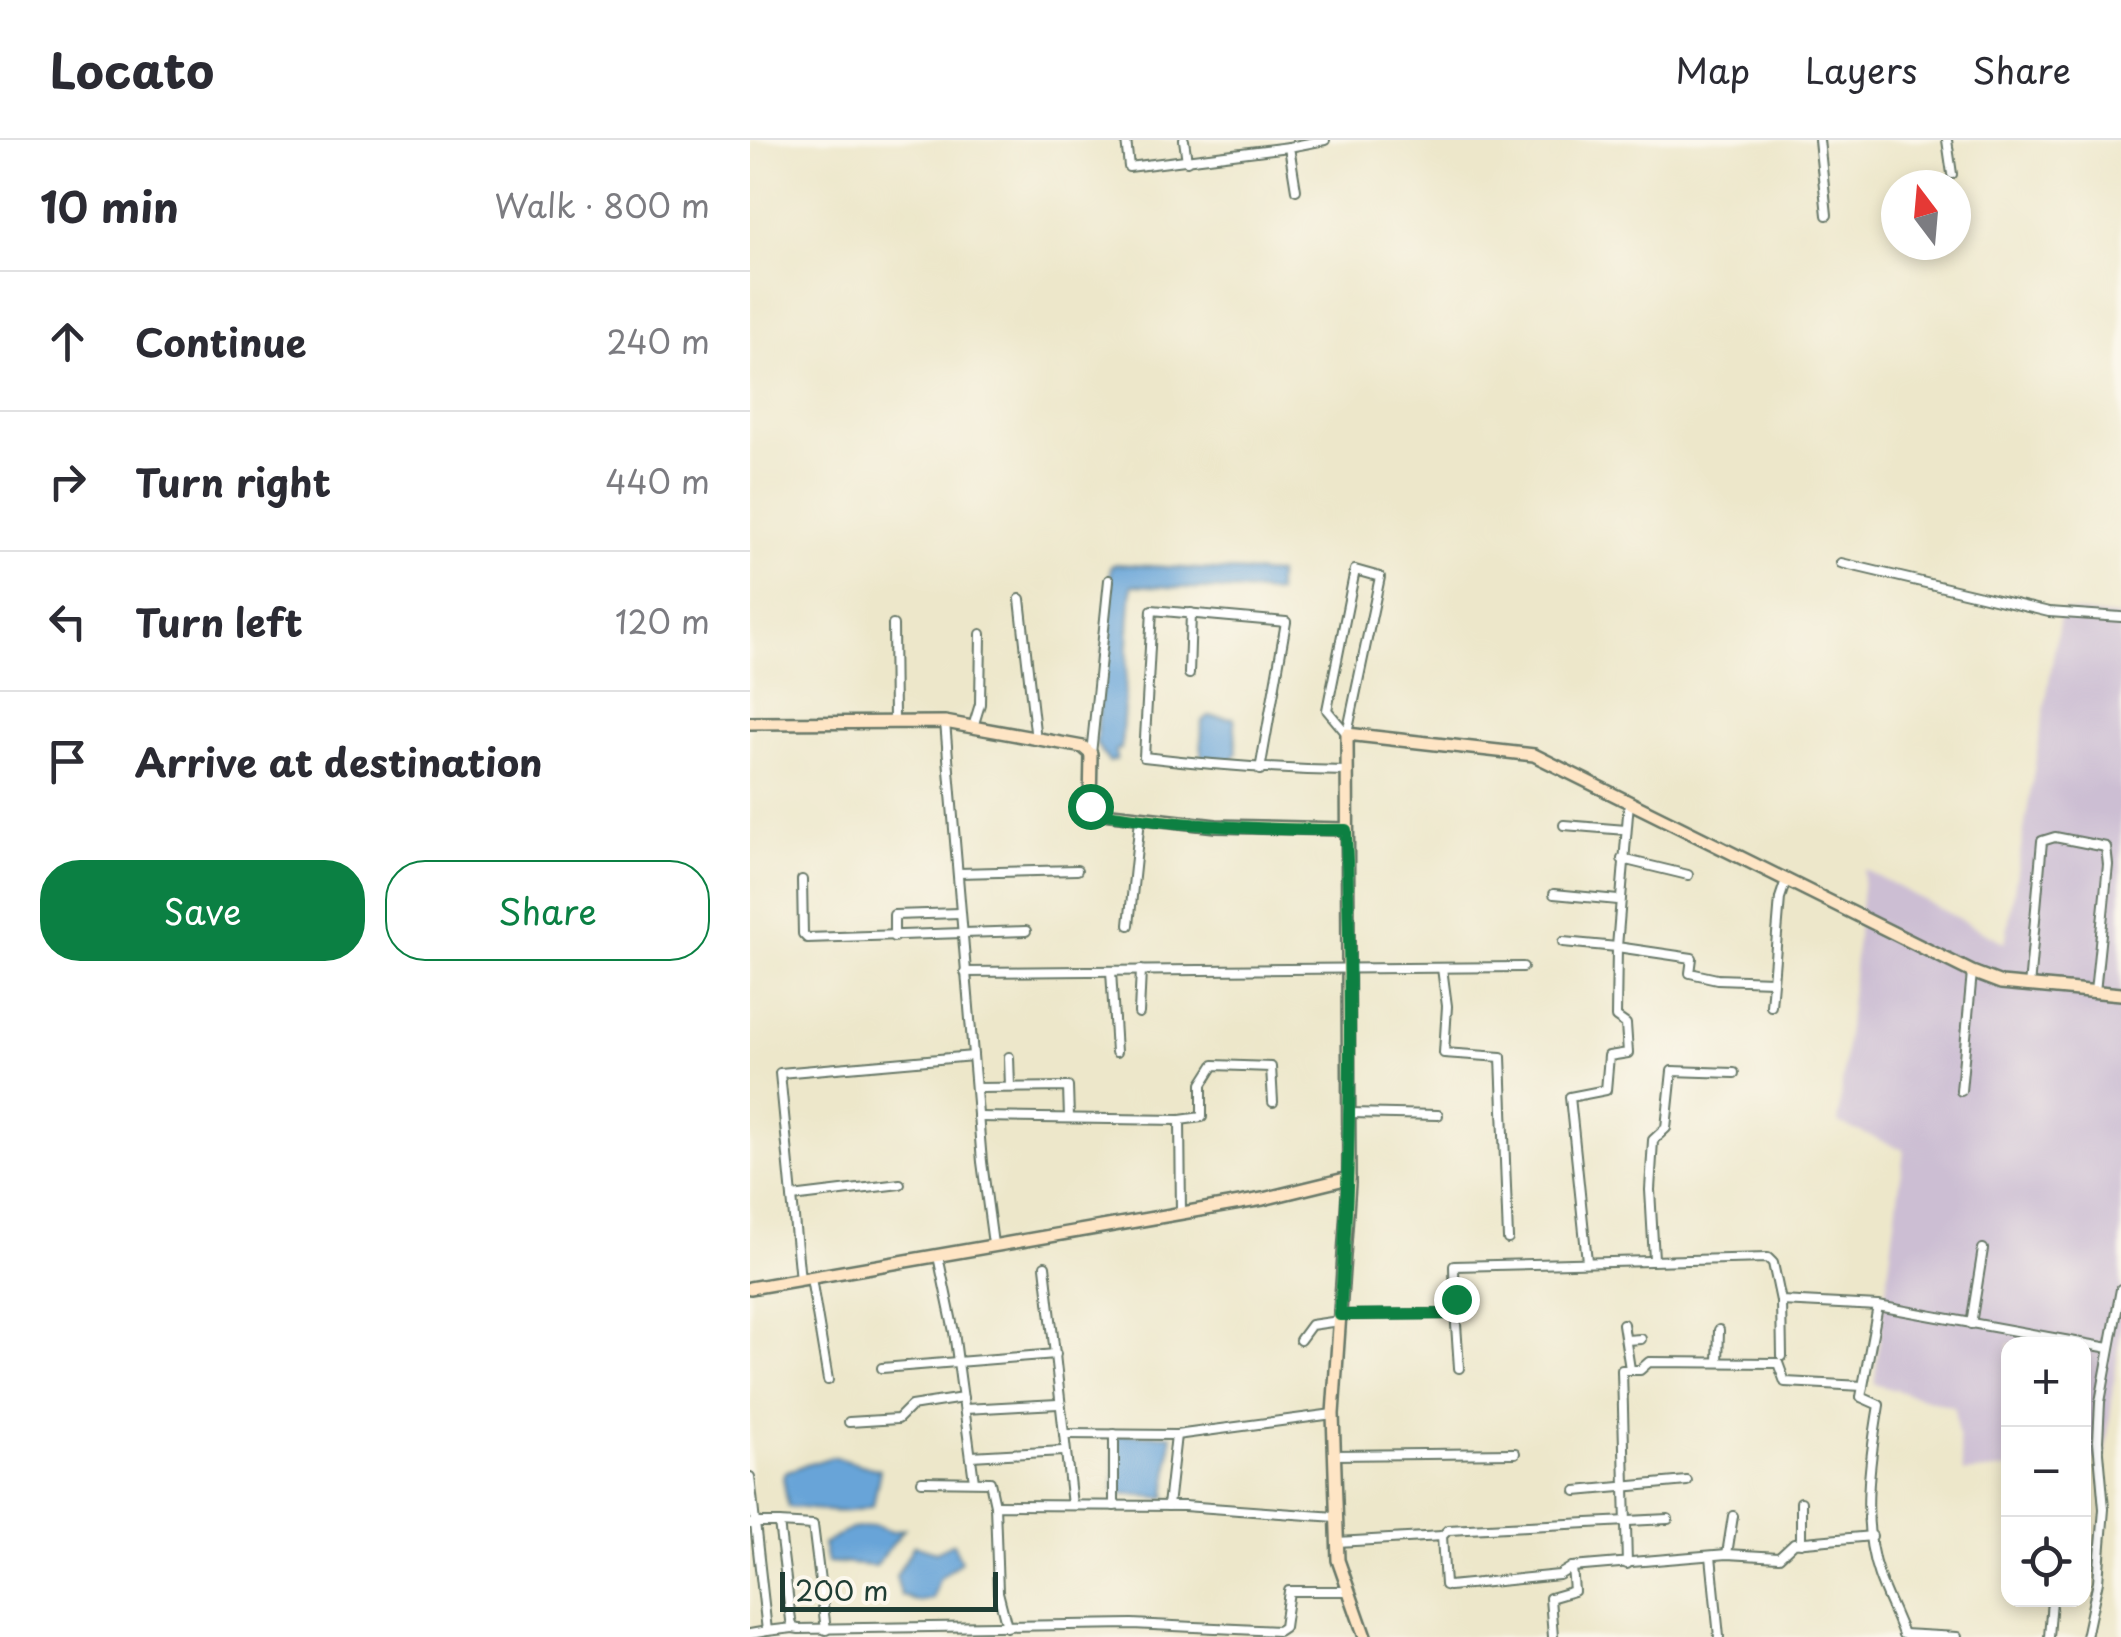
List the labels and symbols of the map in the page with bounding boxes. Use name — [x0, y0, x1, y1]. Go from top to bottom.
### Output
north arrow — [1881, 170, 1971, 260]
route start — [1068, 784, 1114, 830]
route end — [1434, 1277, 1480, 1323]
scale bar — [780, 1567, 998, 1612]

